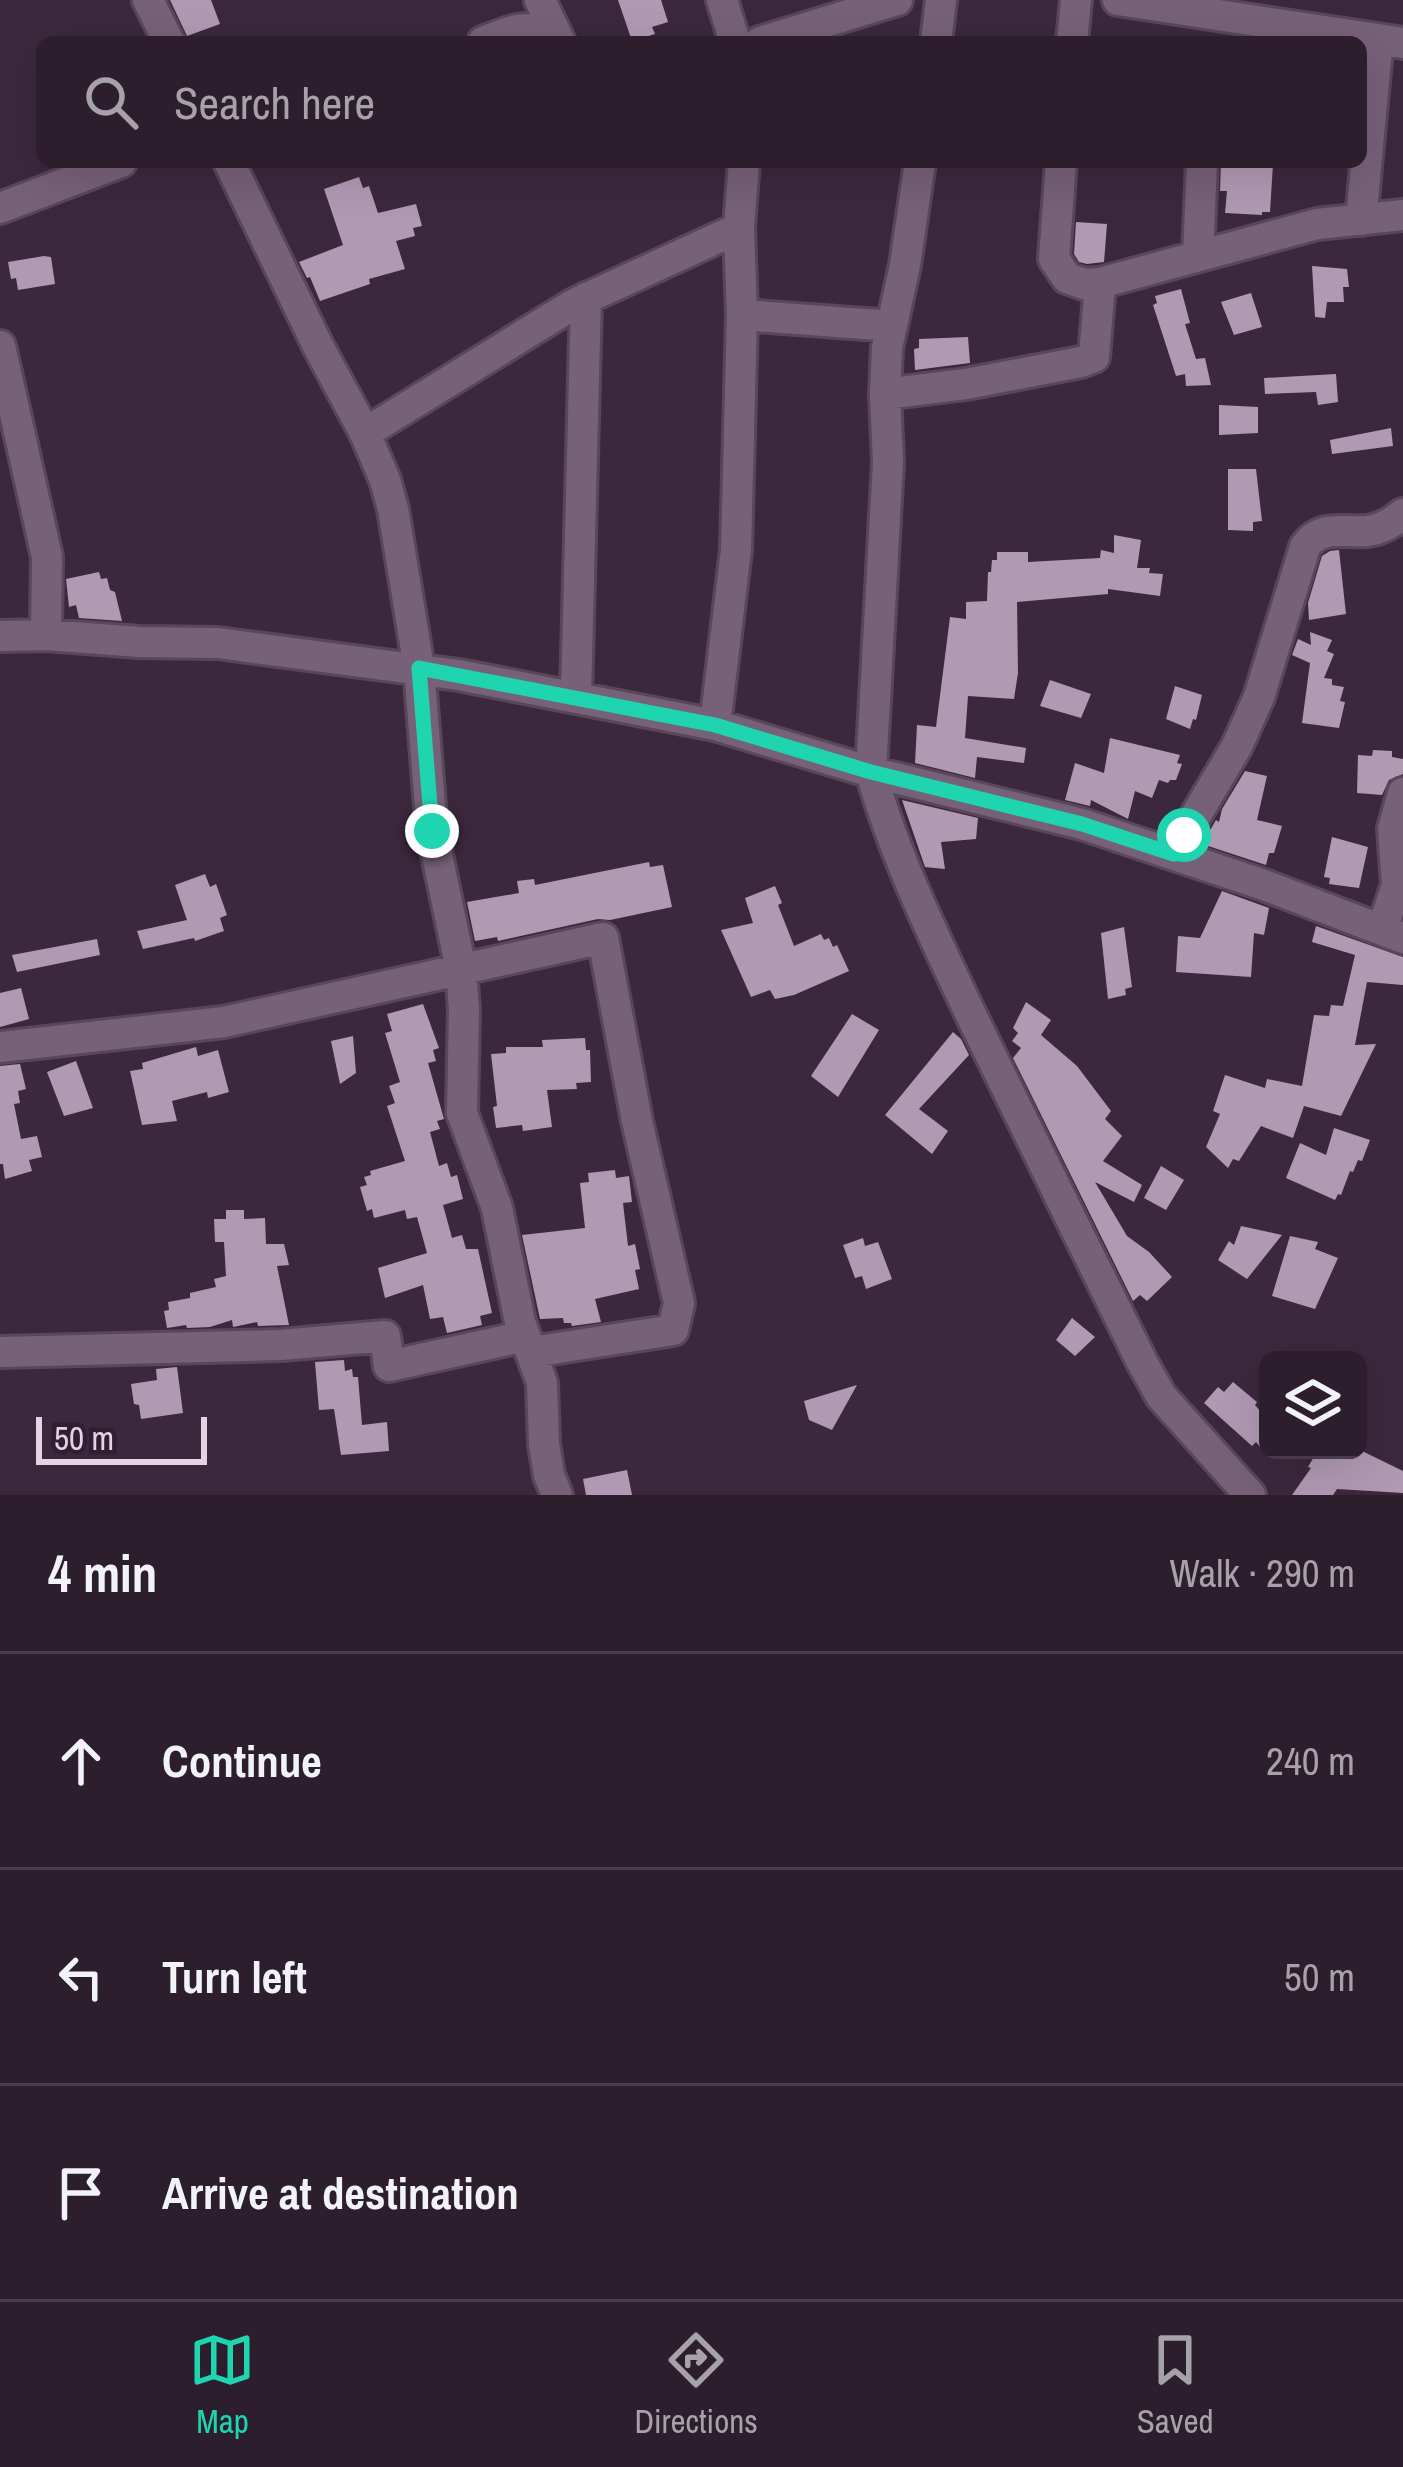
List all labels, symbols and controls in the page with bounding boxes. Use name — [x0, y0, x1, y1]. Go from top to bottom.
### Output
search box — [36, 36, 1367, 168]
icon: search — [78, 69, 144, 135]
text: Search here — [174, 72, 375, 133]
route end — [405, 804, 459, 858]
route start — [1157, 808, 1211, 862]
map controls — [1259, 1351, 1367, 1459]
button: layers — [1259, 1351, 1367, 1459]
scale bar — [36, 1411, 207, 1464]
text: 50 m — [54, 1416, 114, 1460]
text: 4 min — [48, 1539, 157, 1608]
text: Walk · 290 m — [1170, 1547, 1355, 1599]
icon: ahead — [48, 1728, 114, 1794]
text: Continue — [162, 1730, 322, 1791]
text: 240 m — [1266, 1735, 1355, 1787]
icon: left — [48, 1944, 114, 2010]
text: Turn left — [162, 1946, 307, 2007]
text: 50 m — [1284, 1951, 1355, 2003]
icon: arrive — [48, 2160, 114, 2226]
text: Arrive at destination — [162, 2162, 519, 2223]
tab: Map — [189, 2327, 255, 2443]
tab: Directions — [634, 2327, 758, 2443]
tab: Saved — [1137, 2327, 1213, 2443]

